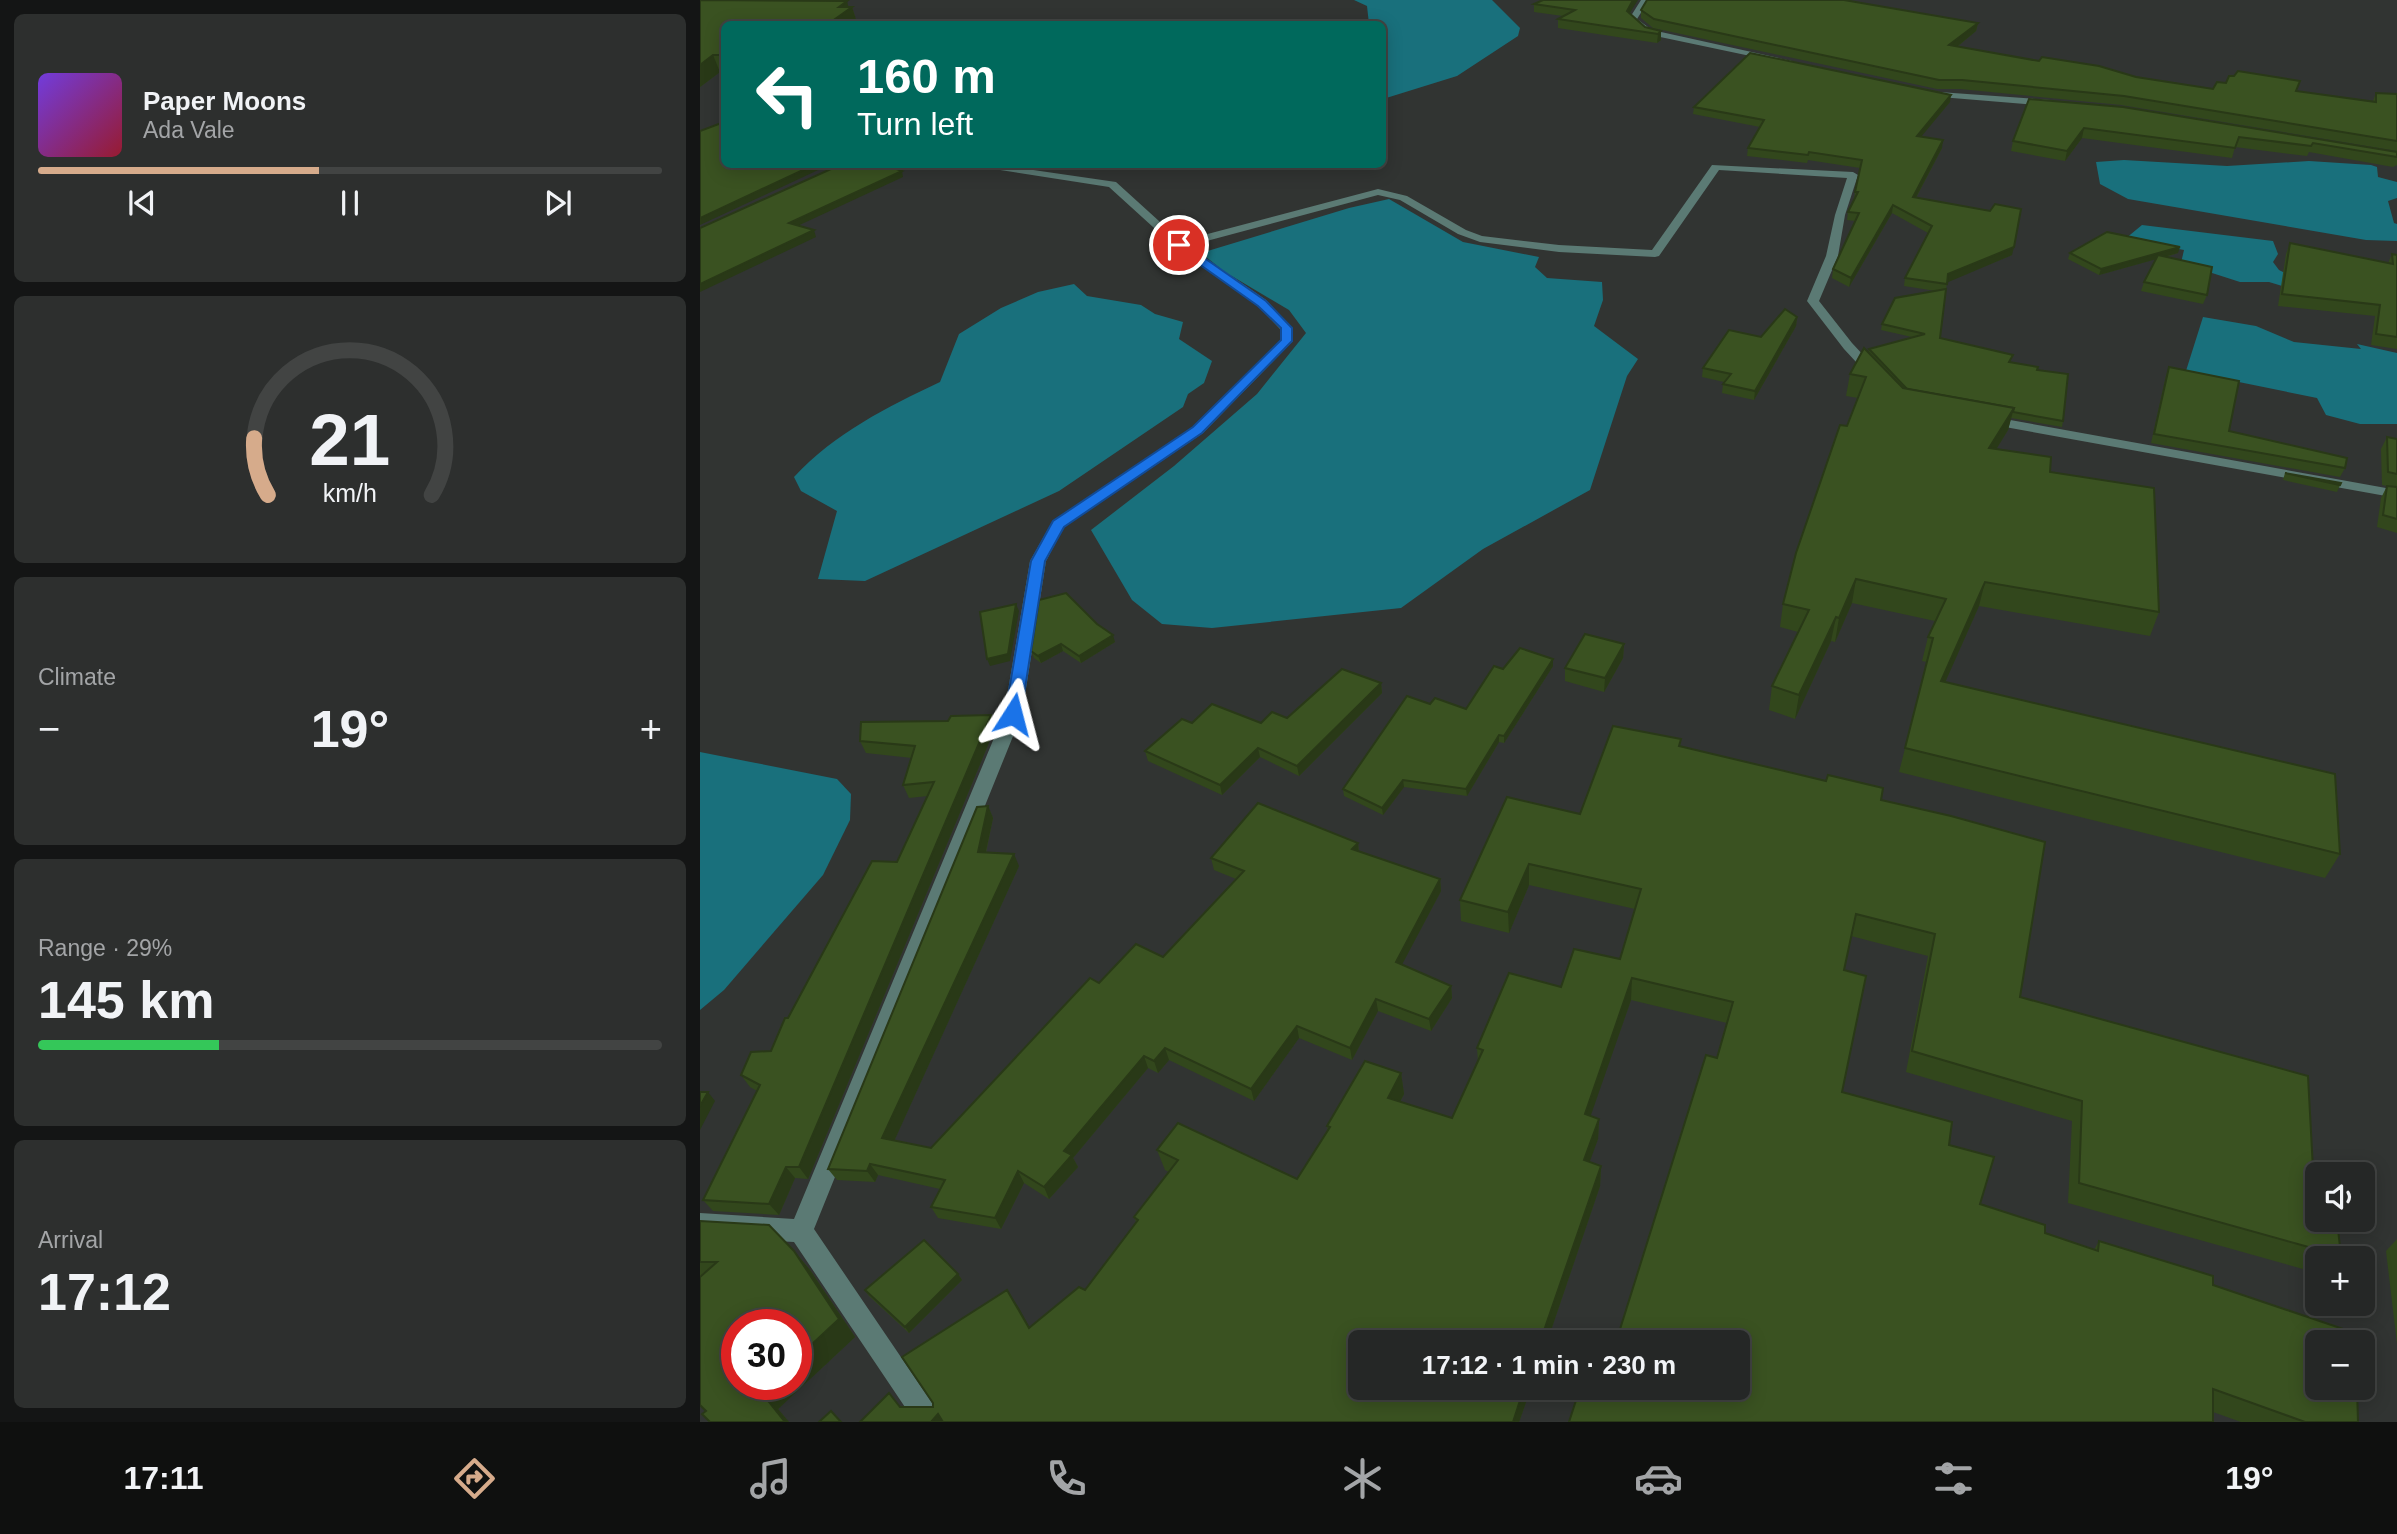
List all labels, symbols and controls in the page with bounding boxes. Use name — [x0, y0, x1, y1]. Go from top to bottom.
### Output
icon: left — [742, 49, 833, 140]
text: 160 m — [857, 49, 996, 103]
text: Paper Moons — [143, 86, 306, 116]
text: Turn left — [857, 106, 973, 142]
text: Ada Vale — [143, 117, 235, 143]
icon: previous — [123, 184, 161, 222]
icon: pause — [331, 184, 369, 222]
icon: next — [539, 184, 577, 222]
pin — [1149, 215, 1209, 275]
icon: arrive — [1160, 226, 1198, 264]
text: 21 — [310, 400, 390, 481]
text: km/h — [323, 479, 377, 507]
text: Climate — [38, 664, 116, 690]
position arrow — [976, 677, 1050, 751]
text: 19° — [311, 700, 389, 758]
text: − — [38, 708, 60, 750]
text: + — [640, 708, 662, 750]
text: Range · 29% — [38, 935, 172, 961]
text: 145 km — [38, 971, 214, 1029]
map controls — [2305, 1162, 2375, 1400]
button: sound — [2305, 1162, 2375, 1232]
text: Arrival — [38, 1227, 103, 1253]
button: + — [2305, 1246, 2375, 1316]
text: 17:12 — [38, 1263, 171, 1321]
speed limit sign: 30 — [721, 1309, 812, 1400]
button: − — [2305, 1330, 2375, 1400]
text: 17:12 · 1 min · 230 m — [1422, 1350, 1676, 1380]
icon: directions — [450, 1454, 499, 1503]
icon: music — [746, 1454, 795, 1503]
icon: phone — [1042, 1454, 1091, 1503]
icon: climate — [1338, 1454, 1387, 1503]
icon: car — [1634, 1454, 1683, 1503]
icon: filters — [1929, 1454, 1978, 1503]
text: 17:11 — [123, 1460, 203, 1496]
text: 19° — [2225, 1460, 2274, 1496]

